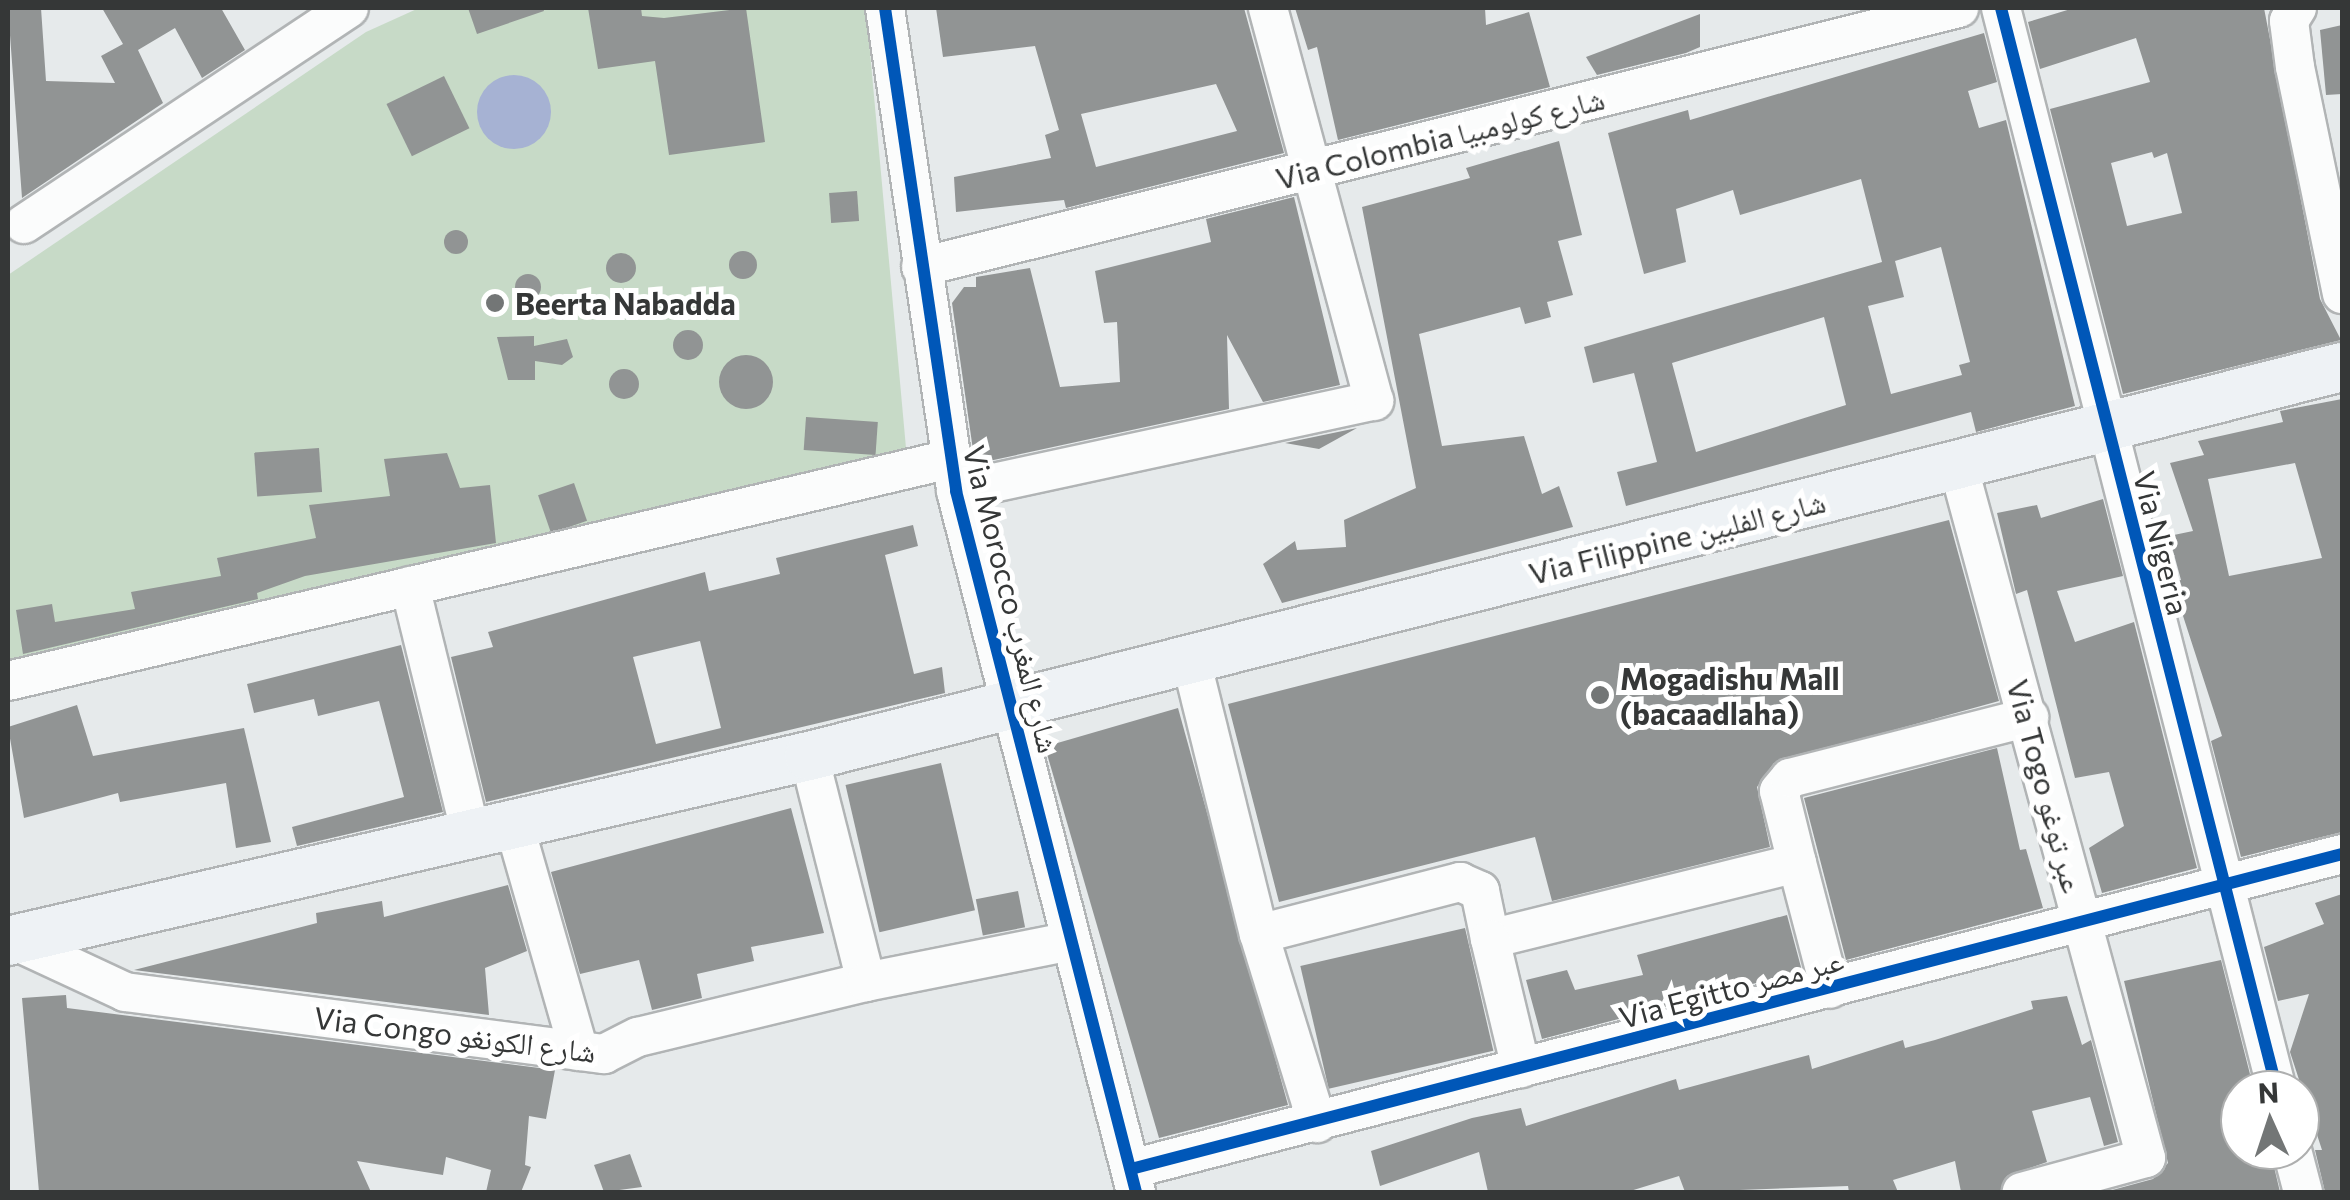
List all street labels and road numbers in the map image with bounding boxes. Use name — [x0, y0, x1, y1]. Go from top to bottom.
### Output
street label: Via Colombia شارع كولومبيا — [1272, 80, 1608, 196]
street label: Via Morocco شارع المغرب — [956, 442, 1068, 756]
street label: Via Nigeria — [2127, 467, 2197, 619]
street label: Via Filippine شارع الفلبين — [1525, 483, 1829, 591]
street label: Via Togo عبر توغو — [2000, 675, 2092, 897]
street label: Via Egitto عبر مصر — [1615, 941, 1847, 1035]
street label: Via Congo شارع الكونغو — [312, 999, 598, 1069]

